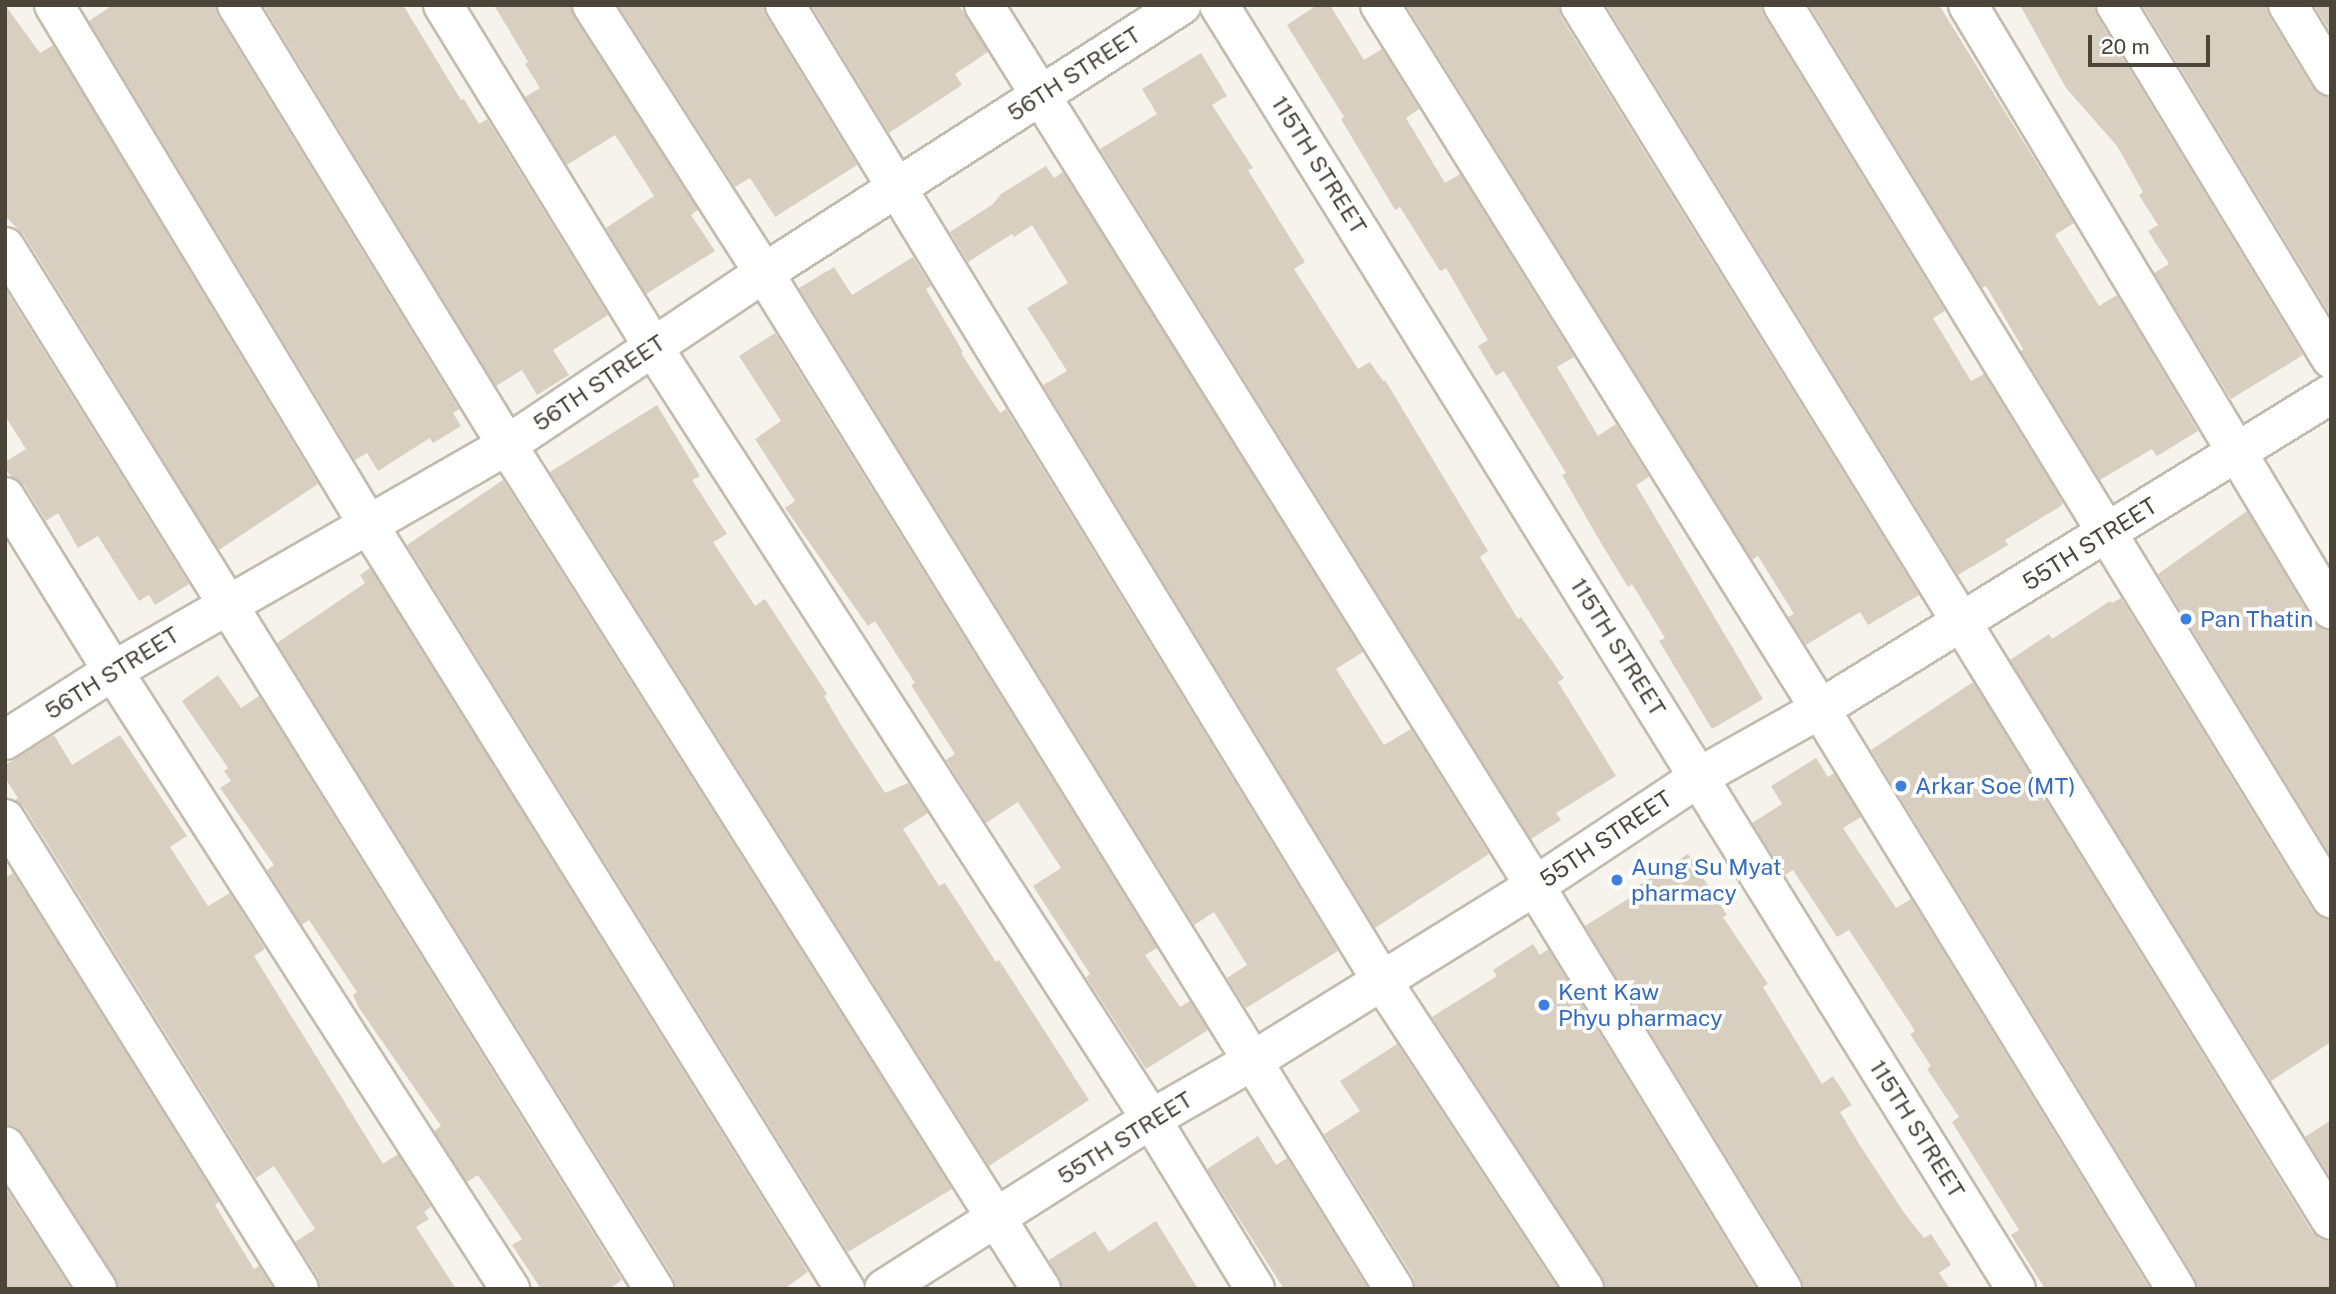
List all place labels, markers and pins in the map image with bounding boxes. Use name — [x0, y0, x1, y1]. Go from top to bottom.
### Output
place label: Pan Thatin — [2200, 605, 2313, 633]
marker: Pan Thatin — [2178, 611, 2194, 627]
place label: Arkar Soe (MT) — [1915, 772, 2076, 800]
marker: Arkar Soe (MT) — [1893, 778, 1909, 794]
place label: Aung Su Myat pharmacy — [1631, 853, 1782, 907]
marker: Aung Su Myat pharmacy — [1609, 872, 1625, 888]
place label: Kent Kaw Phyu pharmacy — [1558, 978, 1723, 1032]
marker: Kent Kaw Phyu pharmacy — [1536, 997, 1552, 1013]

